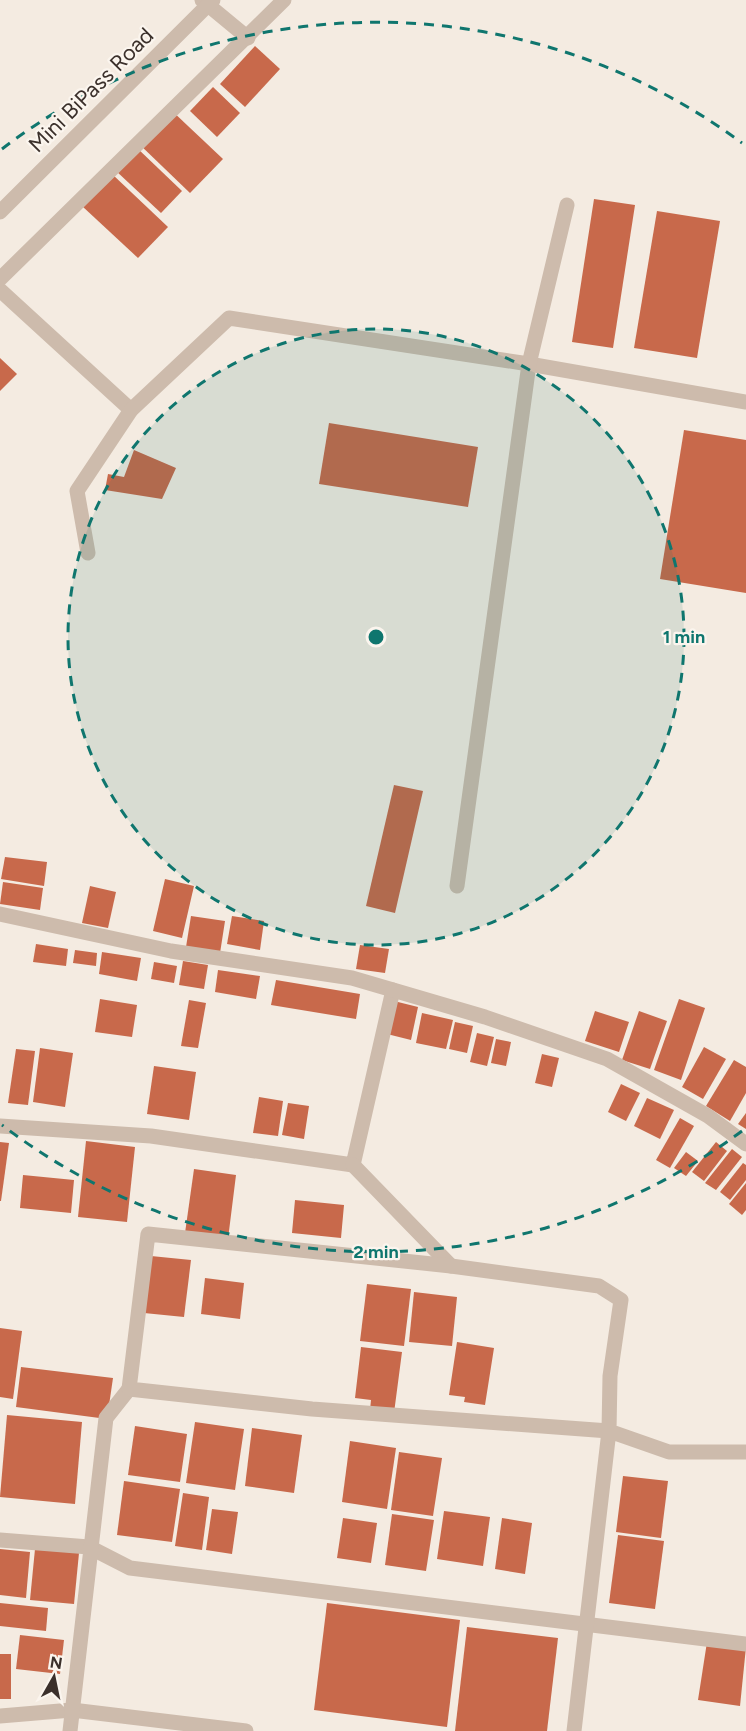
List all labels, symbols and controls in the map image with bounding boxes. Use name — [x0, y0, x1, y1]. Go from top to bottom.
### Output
street label: Mini BiPass Road — [23, 22, 159, 158]
text: 1 min — [663, 626, 705, 648]
centre of rings — [366, 627, 386, 647]
text: 2 min — [353, 1241, 399, 1263]
north arrow — [24, 1647, 84, 1707]
text: N — [49, 1652, 64, 1673]

